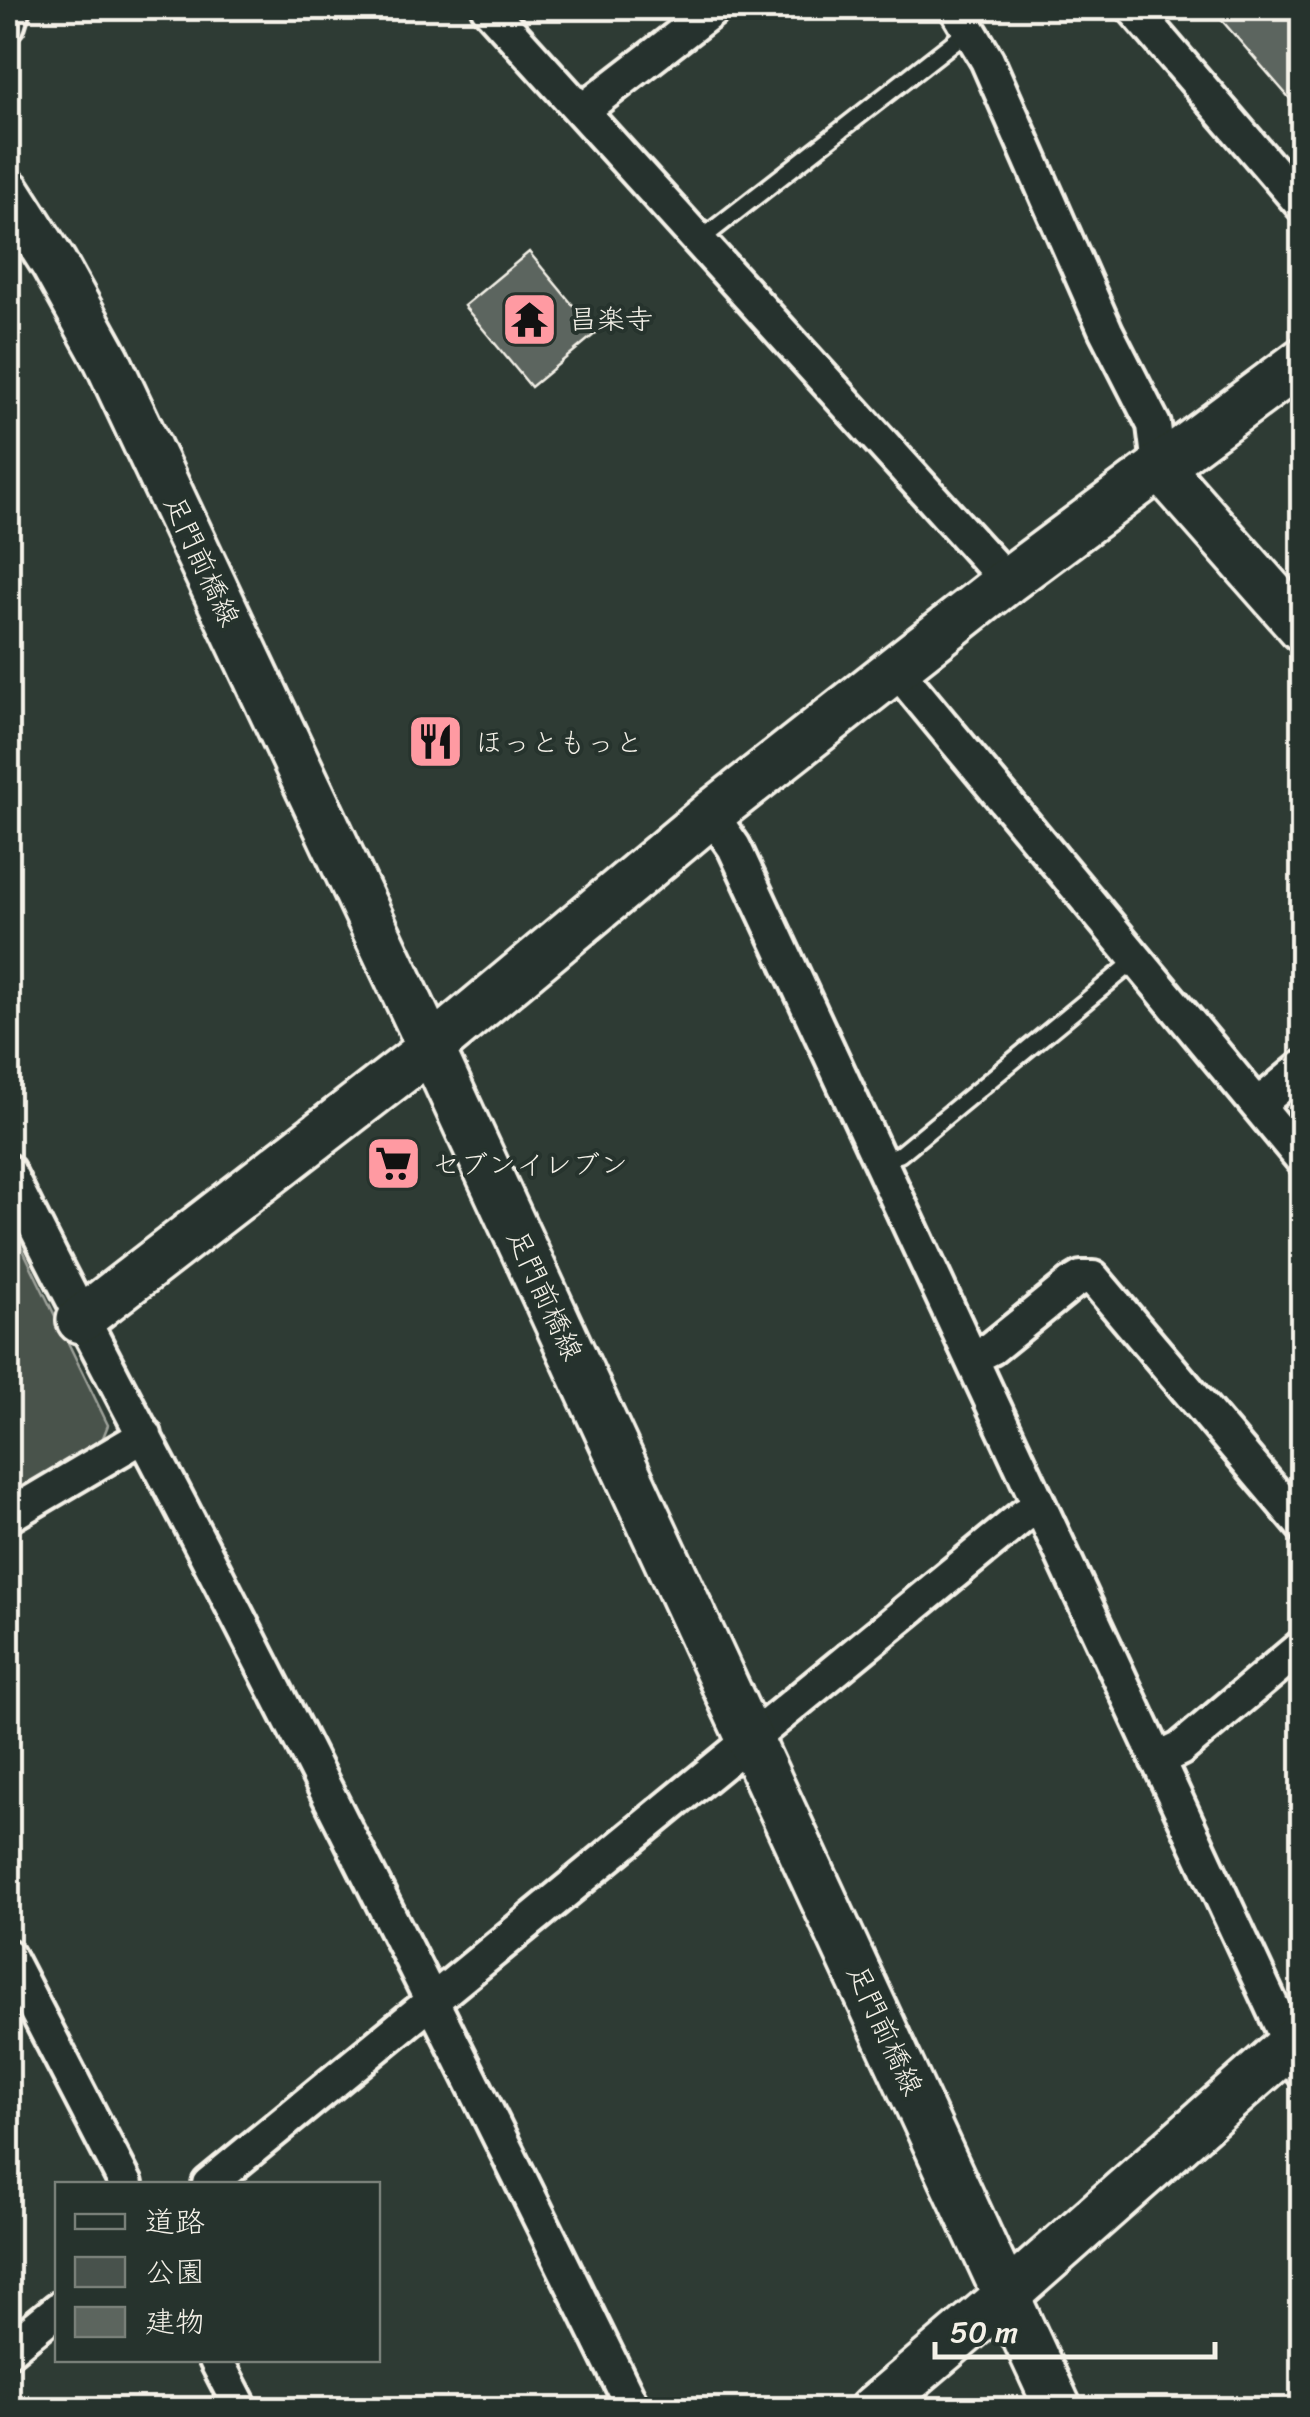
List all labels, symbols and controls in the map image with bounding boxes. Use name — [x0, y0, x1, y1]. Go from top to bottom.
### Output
temple icon: 昌楽寺 — [500, 289, 560, 349]
place label: 昌楽寺 — [569, 295, 653, 344]
street label: 足門前橋線 — [150, 487, 254, 635]
restaurant icon: ほっともっと — [406, 712, 466, 772]
place label: ほっともっと — [475, 718, 643, 767]
supermarket icon: セブンイレブン — [363, 1134, 423, 1194]
place label: セブンイレブン — [432, 1140, 628, 1189]
street label: 足門前橋線 — [493, 1221, 597, 1369]
street label: 足門前橋線 — [833, 1956, 937, 2104]
legend — [55, 2182, 380, 2362]
text: 道路 — [145, 2195, 205, 2249]
text: 公園 — [145, 2245, 205, 2299]
text: 建物 — [145, 2295, 205, 2349]
scale bar — [935, 2297, 1215, 2359]
text: 50 m — [950, 2305, 1018, 2359]

